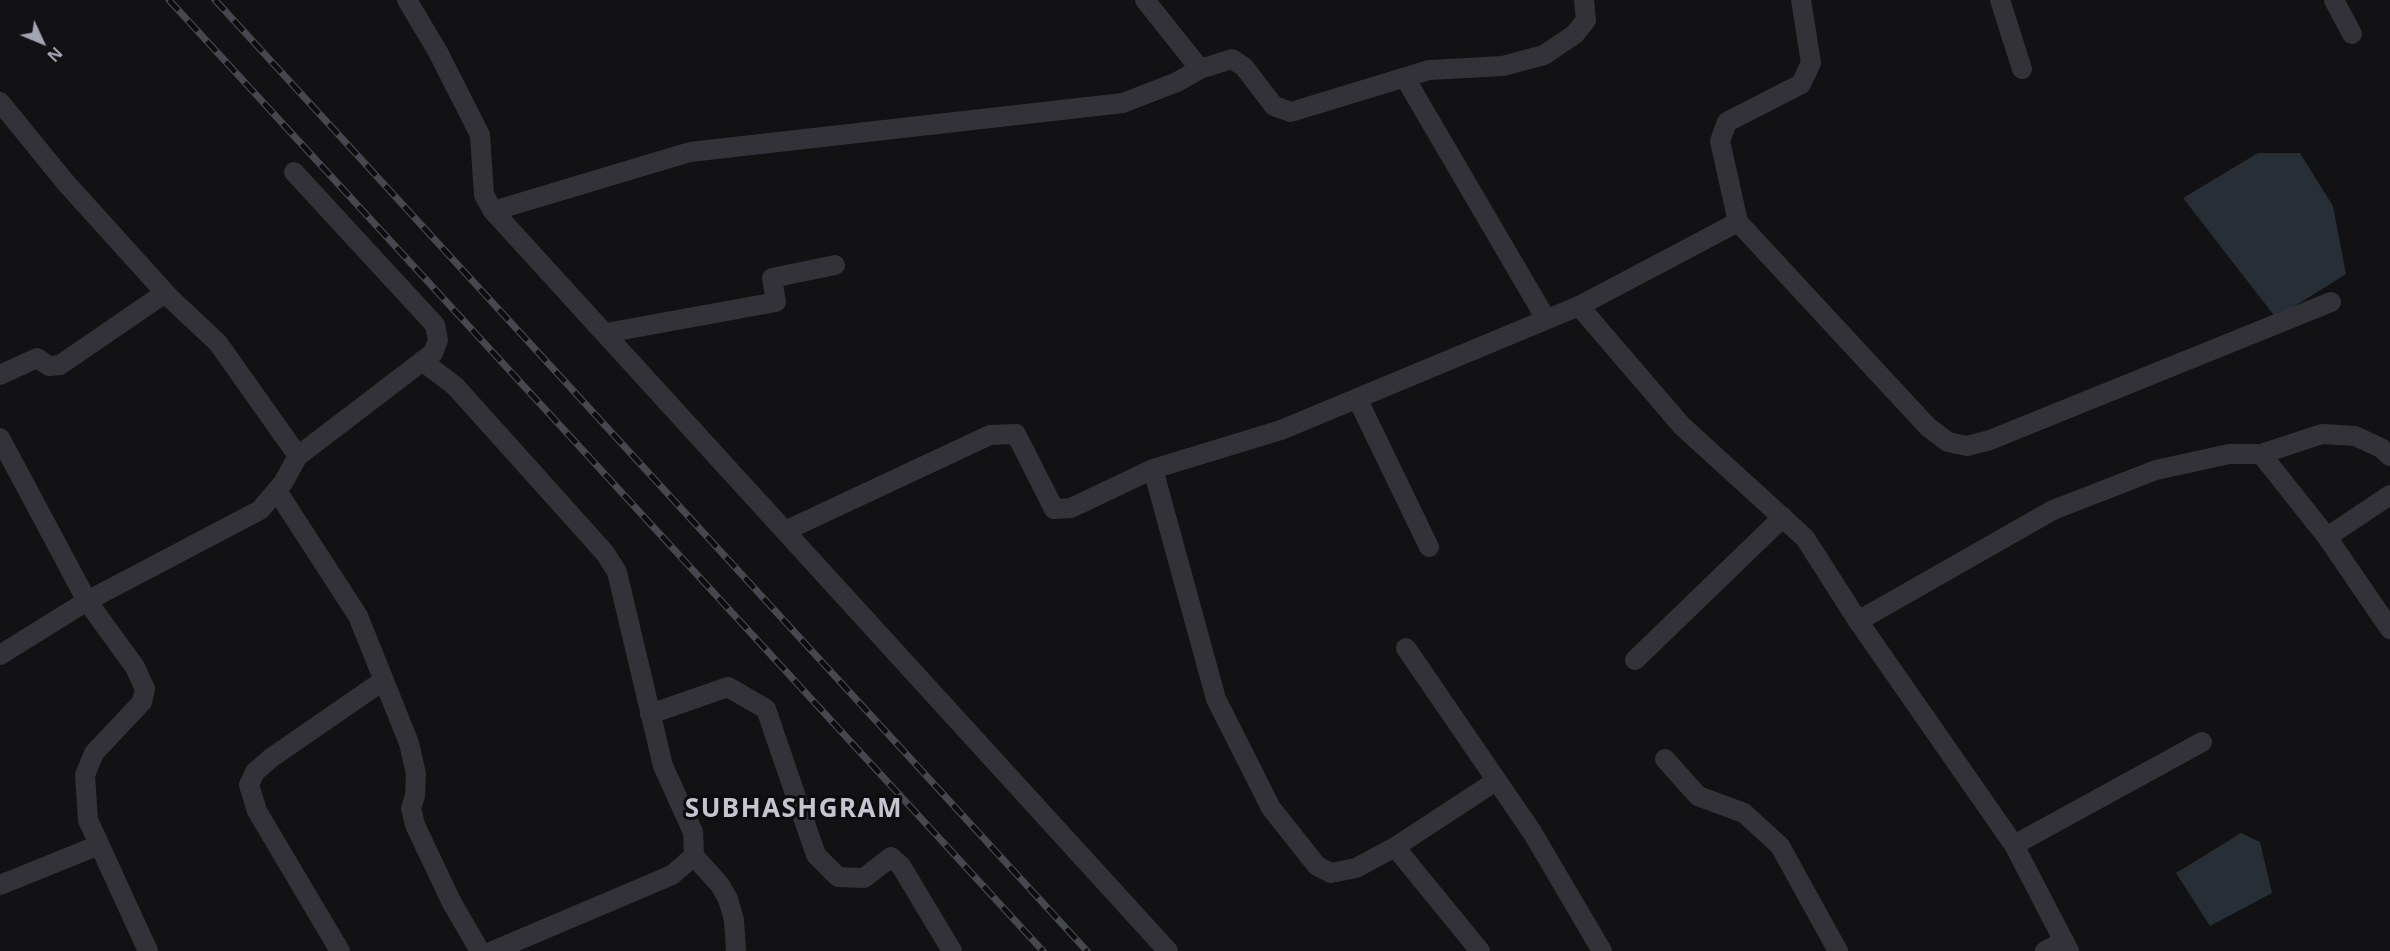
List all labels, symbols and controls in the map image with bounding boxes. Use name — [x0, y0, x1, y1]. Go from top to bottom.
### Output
north arrow — [12, 12, 72, 72]
text: N — [43, 42, 67, 67]
district label: SUBHASHGRAM — [685, 794, 903, 826]

